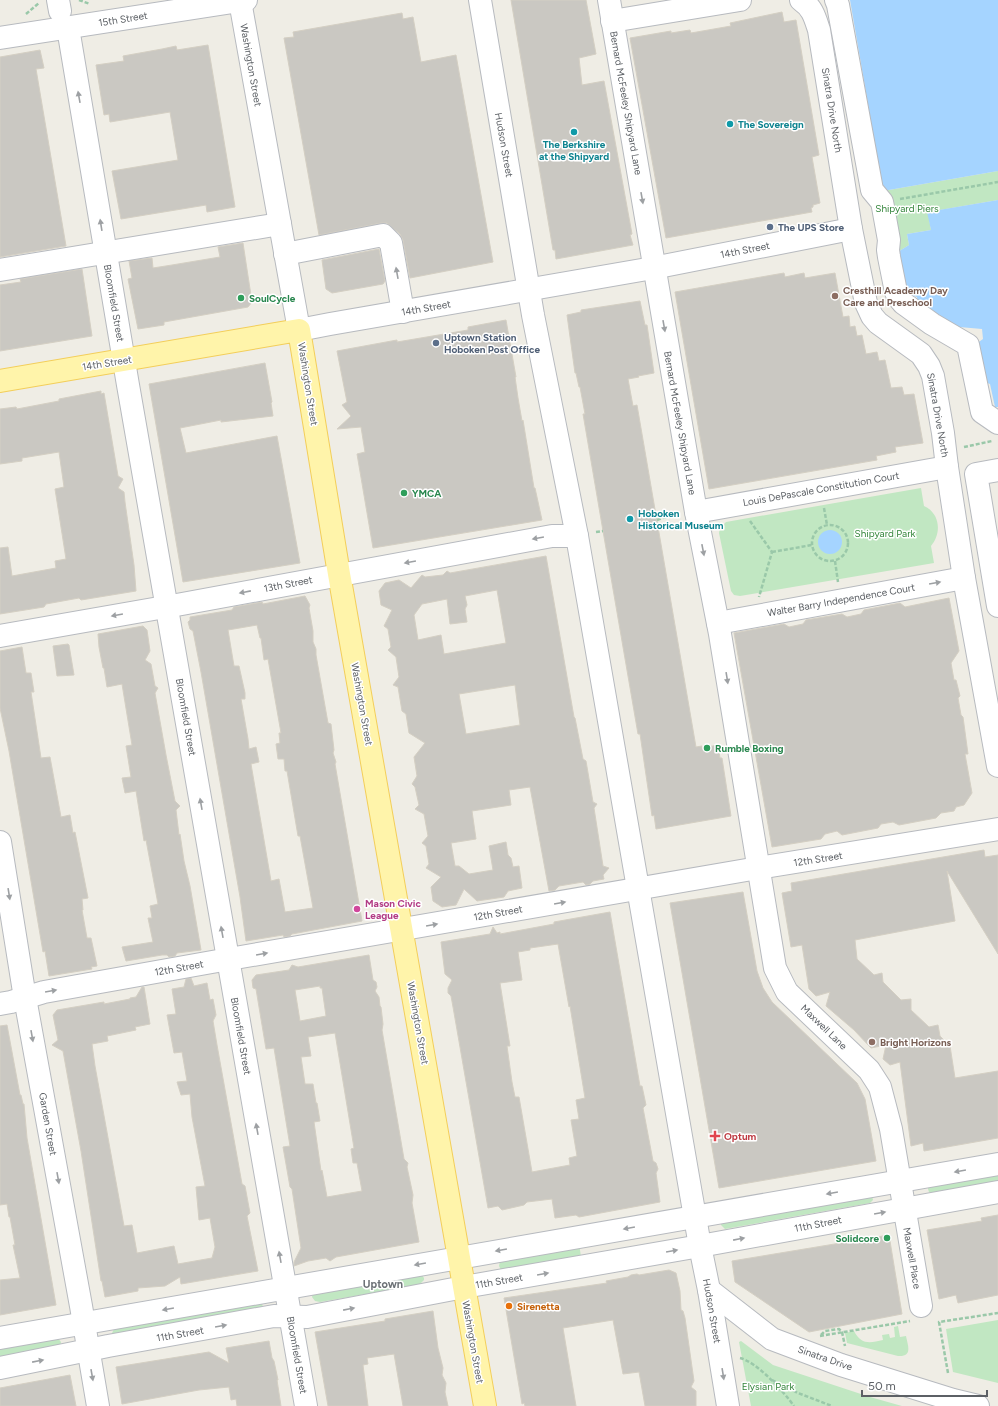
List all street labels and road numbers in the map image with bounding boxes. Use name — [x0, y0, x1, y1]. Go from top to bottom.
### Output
street label: 15th Street — [97, 9, 149, 29]
street label: Washington Street — [237, 23, 265, 108]
street label: Bernard McFeeley Shipyard Lane — [607, 30, 645, 176]
street label: Sinatra Drive North — [819, 67, 845, 154]
street label: Hudson Street — [492, 112, 516, 179]
street label: 14th Street — [719, 239, 771, 261]
street label: Bloomfield Street — [101, 263, 127, 343]
street label: 14th Street — [400, 297, 452, 319]
street label: Washington Street — [295, 342, 321, 427]
street label: Bernard McFeeley Shipyard Lane — [661, 350, 699, 496]
street label: 14th Street — [81, 353, 133, 373]
street label: Sinatra Drive North — [924, 372, 952, 459]
street label: Louis DePascale Constitution Court — [742, 469, 901, 509]
street label: 13th Street — [263, 573, 314, 595]
street label: Walter Barry Independence Court — [766, 581, 916, 619]
street label: Washington Street — [348, 662, 376, 747]
street label: Bloomfield Street — [173, 677, 199, 757]
street label: 12th Street — [793, 849, 844, 869]
street label: 12th Street — [472, 902, 524, 924]
street label: 12th Street — [153, 957, 205, 979]
street label: Washington Street — [404, 981, 432, 1066]
street label: Bloomfield Street — [228, 996, 254, 1076]
street label: Maxwell Lane — [798, 1002, 850, 1053]
street label: Garden Street — [36, 1092, 60, 1157]
street label: 11th Street — [793, 1213, 843, 1235]
street label: Maxwell Place — [900, 1226, 924, 1290]
street label: 11th Street — [474, 1270, 524, 1292]
street label: Hudson Street — [700, 1278, 724, 1345]
street label: Washington Street — [459, 1300, 487, 1385]
street label: Bloomfield Street — [284, 1315, 310, 1395]
street label: 11th Street — [155, 1323, 205, 1345]
street label: Sinatra Drive — [796, 1343, 855, 1374]

